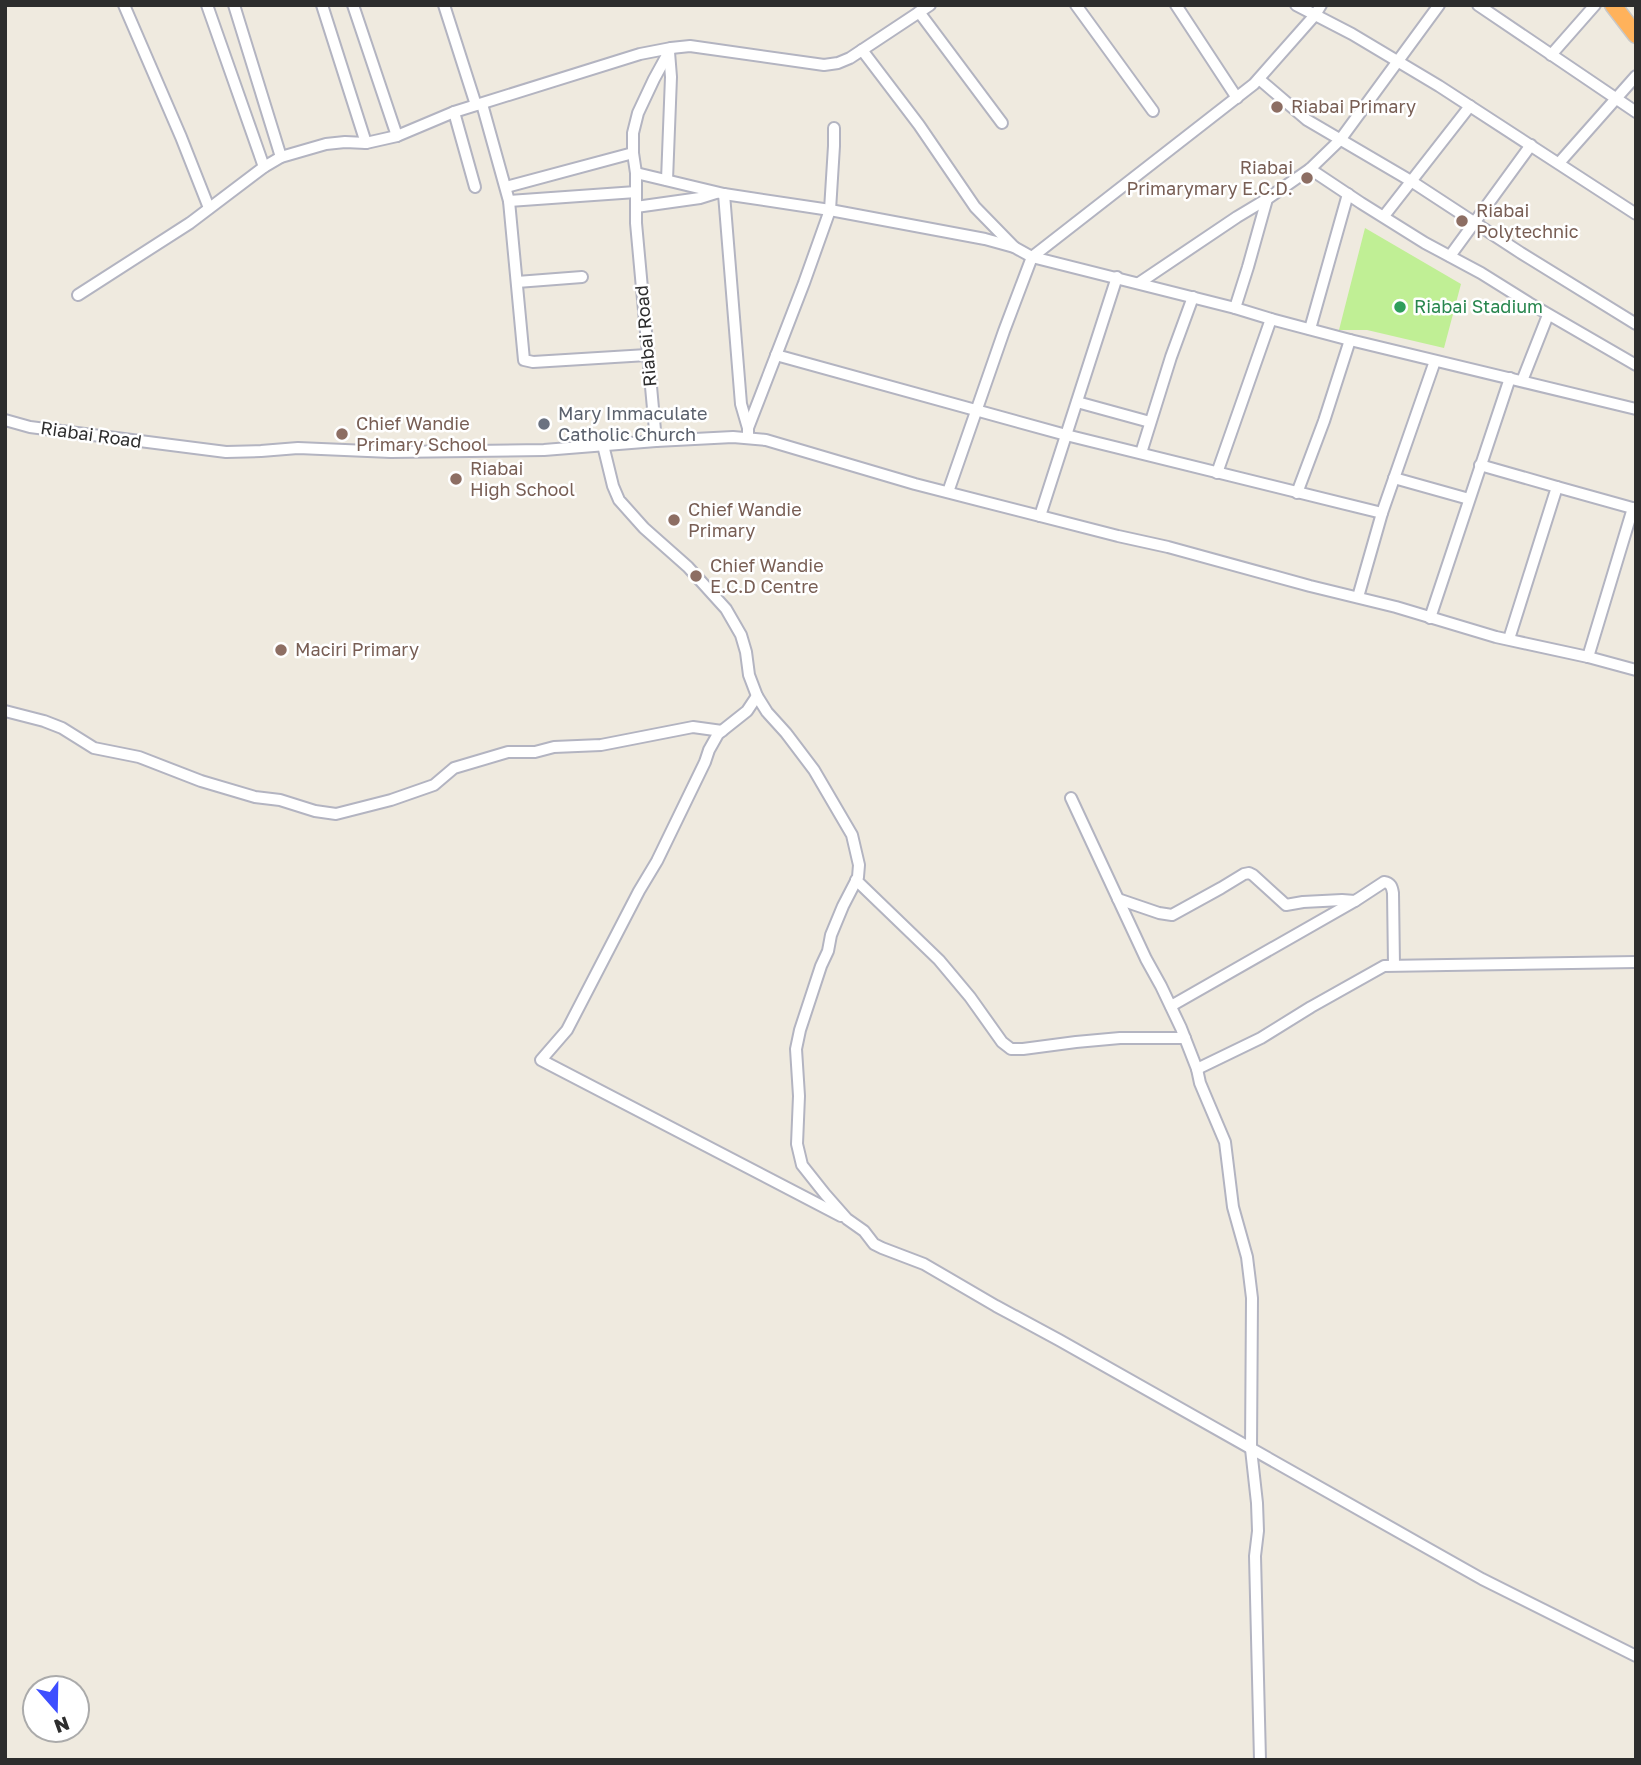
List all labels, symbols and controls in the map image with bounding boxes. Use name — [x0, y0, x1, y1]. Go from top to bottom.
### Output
place label: Riabai Primary — [1291, 95, 1416, 117]
marker: Riabai Primary — [1269, 99, 1285, 115]
place label: Riabai Primarymary E.C.D. — [1126, 156, 1293, 199]
marker: Riabai Primarymary E.C.D. — [1299, 170, 1315, 186]
place label: Riabai Polytechnic — [1476, 199, 1579, 242]
marker: Riabai Polytechnic — [1454, 213, 1470, 229]
street label: Riabai Road — [630, 284, 660, 388]
place label: Riabai Stadium — [1414, 295, 1543, 317]
marker: Riabai Stadium — [1392, 299, 1408, 315]
place label: Mary Immaculate Catholic Church — [558, 402, 708, 445]
place label: Chief Wandie Primary School — [356, 412, 488, 455]
street label: Riabai Road — [39, 416, 143, 452]
marker: Mary Immaculate Catholic Church — [536, 416, 552, 432]
marker: Chief Wandie Primary School — [334, 426, 350, 442]
place label: Riabai High School — [470, 457, 575, 500]
marker: Riabai High School — [448, 471, 464, 487]
place label: Chief Wandie Primary — [688, 498, 802, 541]
marker: Chief Wandie Primary — [666, 512, 682, 528]
place label: Chief Wandie E.C.D Centre — [710, 554, 824, 597]
marker: Chief Wandie E.C.D Centre — [688, 568, 704, 584]
place label: Maciri Primary — [295, 638, 419, 660]
marker: Maciri Primary — [273, 642, 289, 658]
north arrow — [21, 1674, 91, 1744]
text: N — [51, 1712, 73, 1739]

